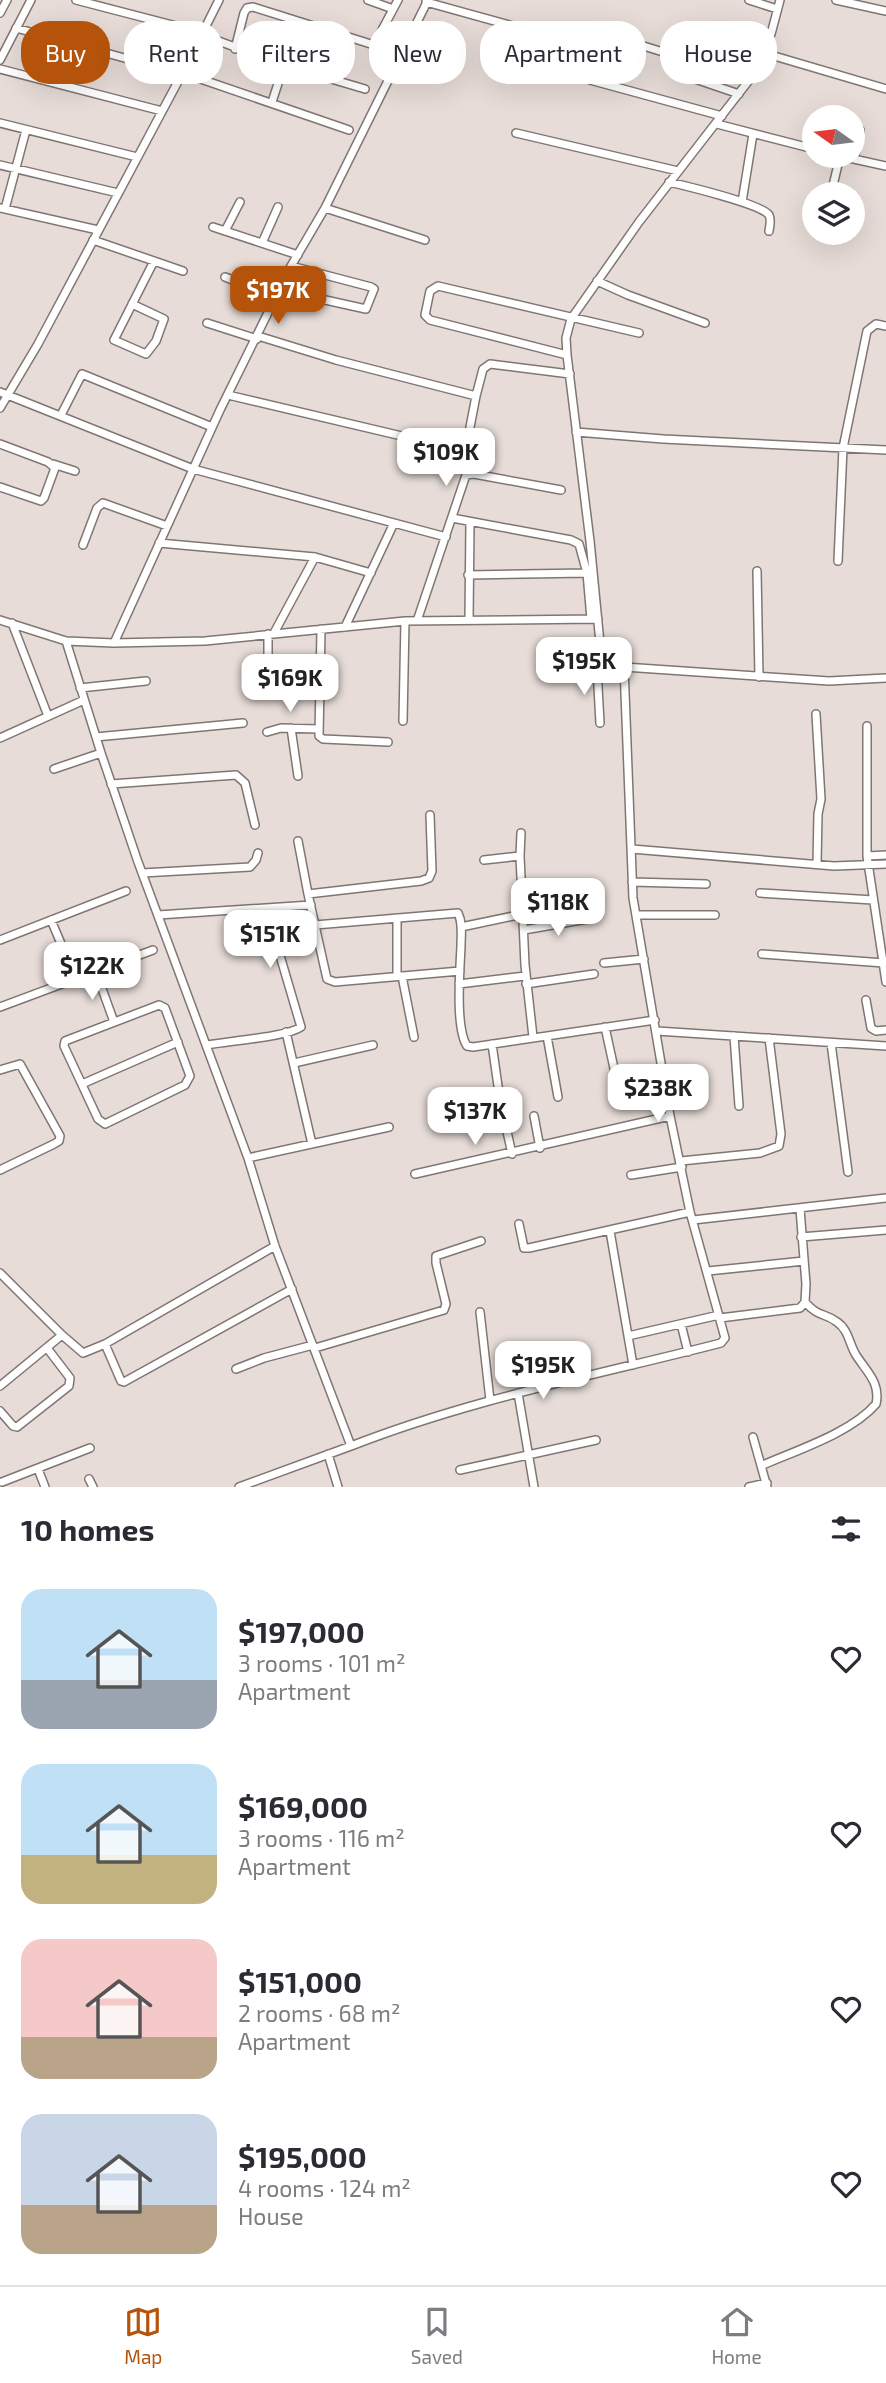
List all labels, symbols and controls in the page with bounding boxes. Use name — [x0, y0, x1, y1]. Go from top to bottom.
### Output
chip: Buy — [21, 21, 110, 84]
chip: Rent — [124, 21, 223, 84]
chip: Filters — [237, 21, 355, 84]
chip: New — [369, 21, 466, 84]
chip: Apartment — [480, 21, 646, 84]
chip: House — [660, 21, 777, 84]
north arrow — [802, 105, 864, 168]
map controls — [802, 105, 865, 245]
button: layers — [802, 182, 865, 245]
pin: $197K — [229, 266, 327, 326]
text: $197K — [246, 275, 310, 303]
pin: $109K — [397, 428, 495, 488]
text: $109K — [413, 437, 479, 465]
pin: $195K — [535, 638, 633, 697]
text: $195K — [552, 646, 616, 674]
pin: $169K — [241, 654, 339, 714]
text: $169K — [258, 663, 323, 691]
pin: $118K — [509, 878, 607, 938]
text: $118K — [527, 887, 589, 915]
pin: $151K — [221, 911, 319, 970]
text: $151K — [240, 919, 300, 947]
pin: $122K — [43, 942, 141, 1002]
text: $122K — [60, 951, 124, 979]
pin: $238K — [609, 1064, 707, 1124]
text: $238K — [624, 1073, 692, 1101]
pin: $137K — [426, 1088, 524, 1147]
text: $137K — [443, 1096, 507, 1124]
pin: $195K — [494, 1342, 592, 1401]
text: $195K — [511, 1350, 575, 1378]
icon: filters — [827, 1510, 865, 1548]
text: 10 homes — [21, 1511, 154, 1547]
text: $197,000 — [238, 1613, 365, 1649]
icon: home — [77, 1617, 161, 1701]
icon: heart — [827, 1640, 865, 1678]
text: 3 rooms · 101 m² — [238, 1649, 405, 1677]
text: Apartment — [238, 1677, 351, 1705]
text: $169,000 — [238, 1788, 368, 1824]
icon: home — [77, 1792, 161, 1876]
icon: heart — [827, 1815, 865, 1853]
text: 3 rooms · 116 m² — [238, 1824, 405, 1852]
text: Apartment — [238, 1852, 351, 1880]
text: $151,000 — [238, 1963, 362, 1999]
icon: home — [77, 1967, 161, 2051]
icon: heart — [827, 1990, 865, 2028]
text: 2 rooms · 68 m² — [238, 1999, 401, 2027]
text: Apartment — [238, 2027, 351, 2055]
text: $195,000 — [238, 2138, 367, 2174]
icon: home — [77, 2142, 161, 2226]
icon: heart — [827, 2165, 865, 2203]
text: 4 rooms · 124 m² — [238, 2174, 411, 2202]
text: House — [238, 2202, 304, 2230]
tab: Map — [124, 2303, 162, 2368]
tab: Saved — [411, 2303, 463, 2368]
tab: Home — [711, 2303, 762, 2368]

